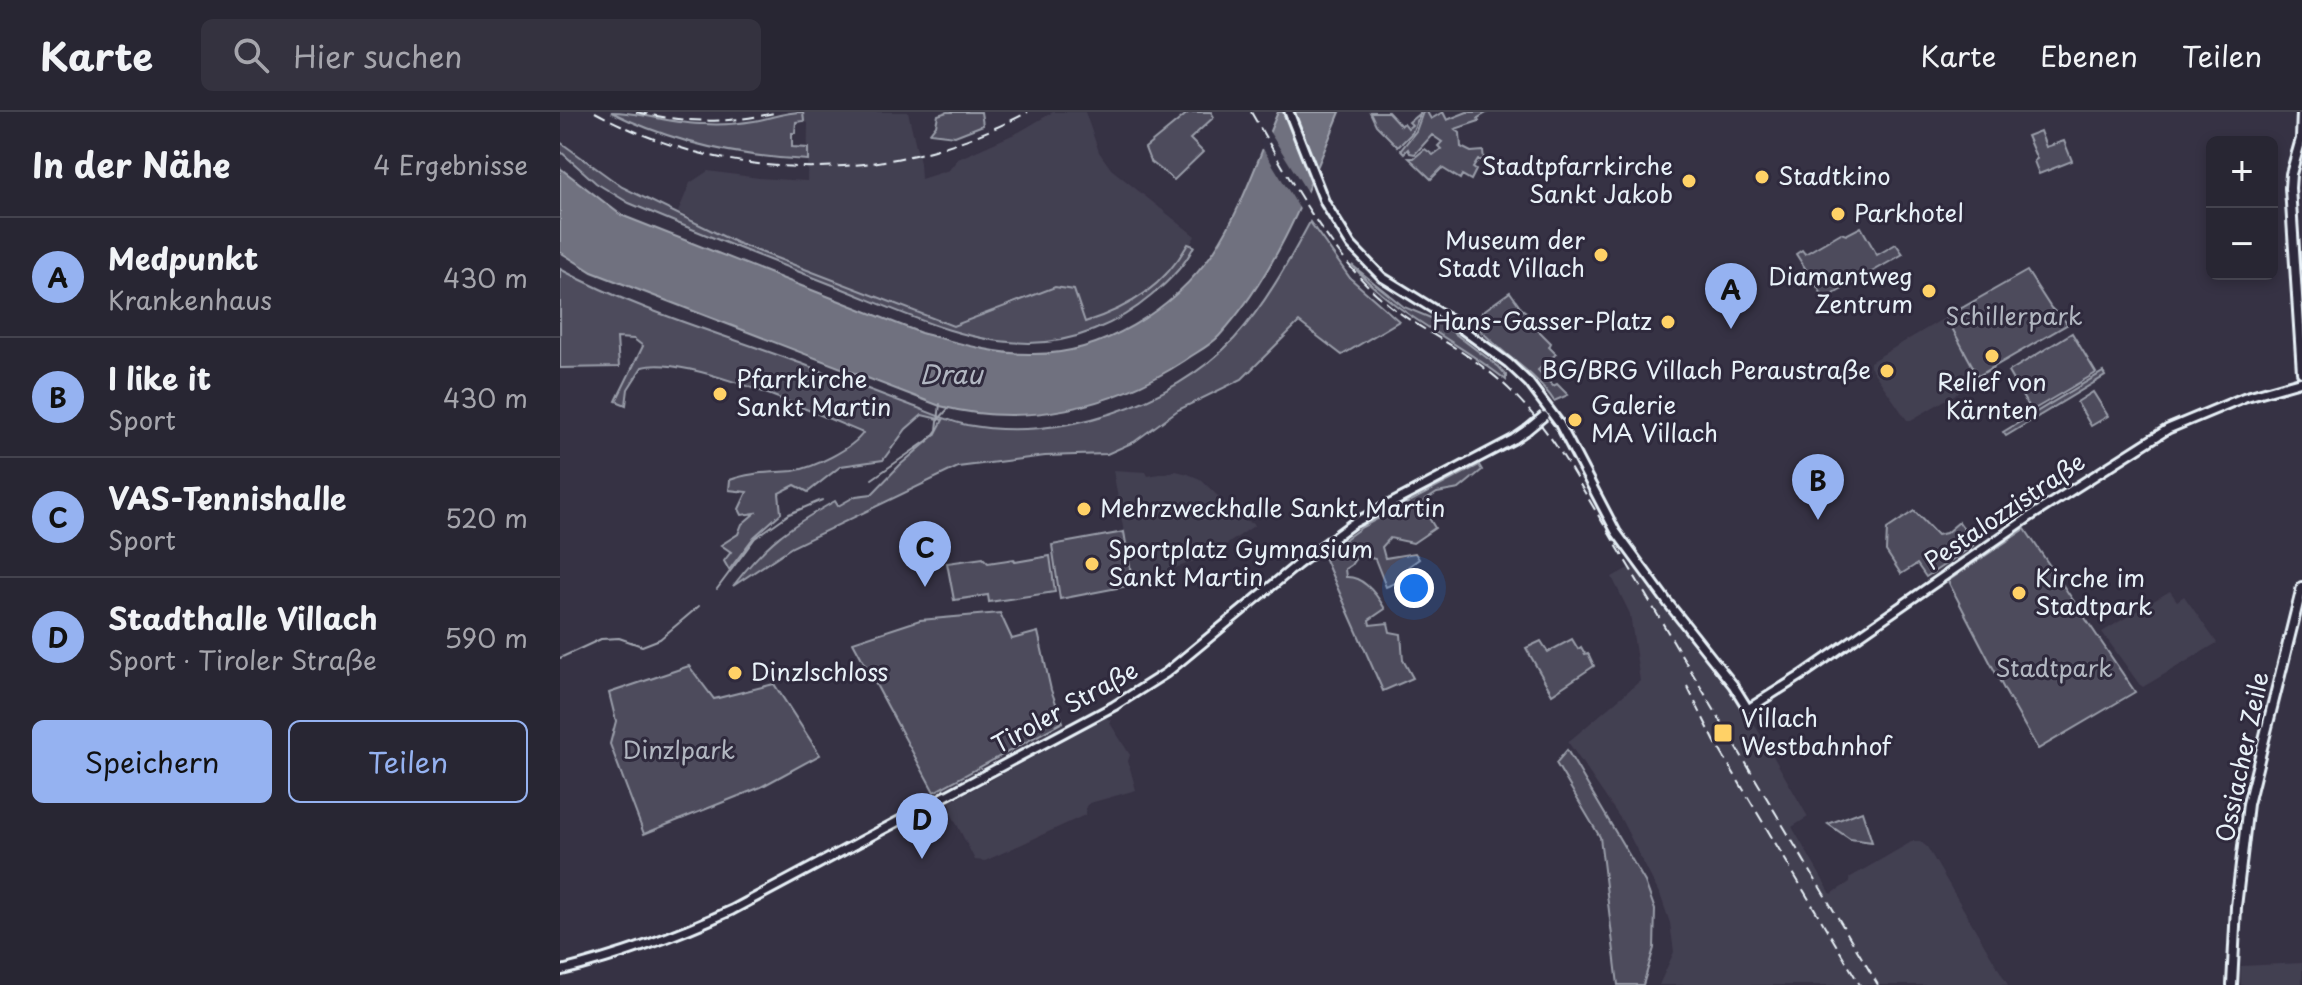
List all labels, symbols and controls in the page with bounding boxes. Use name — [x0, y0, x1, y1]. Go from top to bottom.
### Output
search box — [201, 19, 761, 91]
text: Karte — [40, 27, 153, 84]
icon: search — [229, 33, 273, 77]
text: Hier suchen — [293, 33, 462, 78]
text: Karte — [1921, 34, 1996, 77]
text: Ebenen — [2040, 34, 2138, 77]
text: Teilen — [2182, 34, 2262, 77]
map controls — [2206, 136, 2278, 280]
button: + — [2206, 136, 2278, 208]
text: In der Nähe — [32, 138, 230, 190]
text: 4 Ergebnisse — [373, 145, 528, 184]
place label: Stadtpfarrkirche Sankt Jakob — [1481, 147, 1673, 211]
place label: Stadtkino — [1778, 157, 1891, 193]
marker: Stadtkino — [1753, 168, 1771, 186]
marker: Stadtpfarrkirche Sankt Jakob — [1680, 172, 1698, 190]
place label: Parkhotel — [1854, 194, 1964, 230]
marker: Parkhotel — [1829, 205, 1847, 223]
button: − — [2206, 208, 2278, 280]
place label: Museum der Stadt Villach — [1437, 221, 1585, 285]
text: Medpunkt — [108, 235, 258, 280]
marker: Museum der Stadt Villach — [1592, 246, 1610, 264]
place label: Diamantweg Zentrum — [1768, 257, 1913, 321]
text: A — [48, 258, 68, 297]
text: 430 m — [443, 258, 528, 297]
pin: A — [1705, 263, 1757, 329]
text: Krankenhaus — [108, 280, 272, 319]
marker: Diamantweg Zentrum — [1920, 282, 1938, 300]
park label: Schillerpark — [1945, 297, 2083, 333]
place label: Hans-Gasser-Platz — [1432, 302, 1652, 338]
marker: Hans-Gasser-Platz — [1659, 313, 1677, 331]
marker: Relief von Kärnten — [1983, 347, 2001, 365]
place label: BG/BRG Villach Peraustraße — [1542, 351, 1871, 387]
water label: Drau — [920, 354, 984, 393]
text: I like it — [108, 355, 211, 400]
place label: Pfarrkirche Sankt Martin — [736, 360, 891, 424]
marker: BG/BRG Villach Peraustraße — [1878, 362, 1896, 380]
place label: Relief von Kärnten — [1937, 363, 2047, 427]
text: B — [49, 378, 67, 417]
text: 430 m — [443, 378, 528, 417]
marker: Pfarrkirche Sankt Martin — [711, 385, 729, 403]
place label: Galerie MA Villach — [1591, 386, 1718, 450]
text: Sport — [108, 400, 176, 439]
marker: Galerie MA Villach — [1566, 411, 1584, 429]
street label: Pestalozzistraße — [1916, 443, 2092, 578]
pin: B — [1792, 454, 1844, 520]
text: VAS-Tennishalle — [108, 475, 346, 520]
place label: Mehrzweckhalle Sankt Martin — [1100, 489, 1445, 525]
text: C — [48, 498, 68, 537]
text: 520 m — [445, 498, 528, 537]
marker: Mehrzweckhalle Sankt Martin — [1075, 500, 1093, 518]
text: Sport — [108, 520, 176, 559]
pin: C — [899, 521, 951, 587]
place label: Sportplatz Gymnasium Sankt Martin — [1108, 530, 1373, 594]
marker: Sportplatz Gymnasium Sankt Martin — [1083, 555, 1101, 573]
place label: Kirche im Stadtpark — [2035, 559, 2153, 623]
your location — [1394, 568, 1434, 608]
marker: Kirche im Stadtpark — [2010, 584, 2028, 602]
text: Stadthalle Villach — [108, 595, 378, 640]
text: D — [48, 618, 68, 657]
text: 590 m — [444, 618, 528, 657]
text: Sport · Tiroler Straße — [108, 640, 377, 679]
park label: Stadtpark — [1995, 649, 2113, 685]
street label: Tiroler Straße — [984, 651, 1144, 761]
place label: Dinzlschloss — [751, 653, 889, 689]
marker: Dinzlschloss — [726, 664, 744, 682]
street label: Ossiacher Zeile — [2205, 668, 2277, 845]
place label: Villach Westbahnhof — [1741, 699, 1893, 763]
button: Speichern — [32, 720, 272, 803]
button: Teilen — [288, 720, 528, 803]
marker: Villach Westbahnhof — [1712, 722, 1734, 744]
park label: Dinzlpark — [623, 731, 735, 767]
pin: D — [896, 793, 948, 859]

